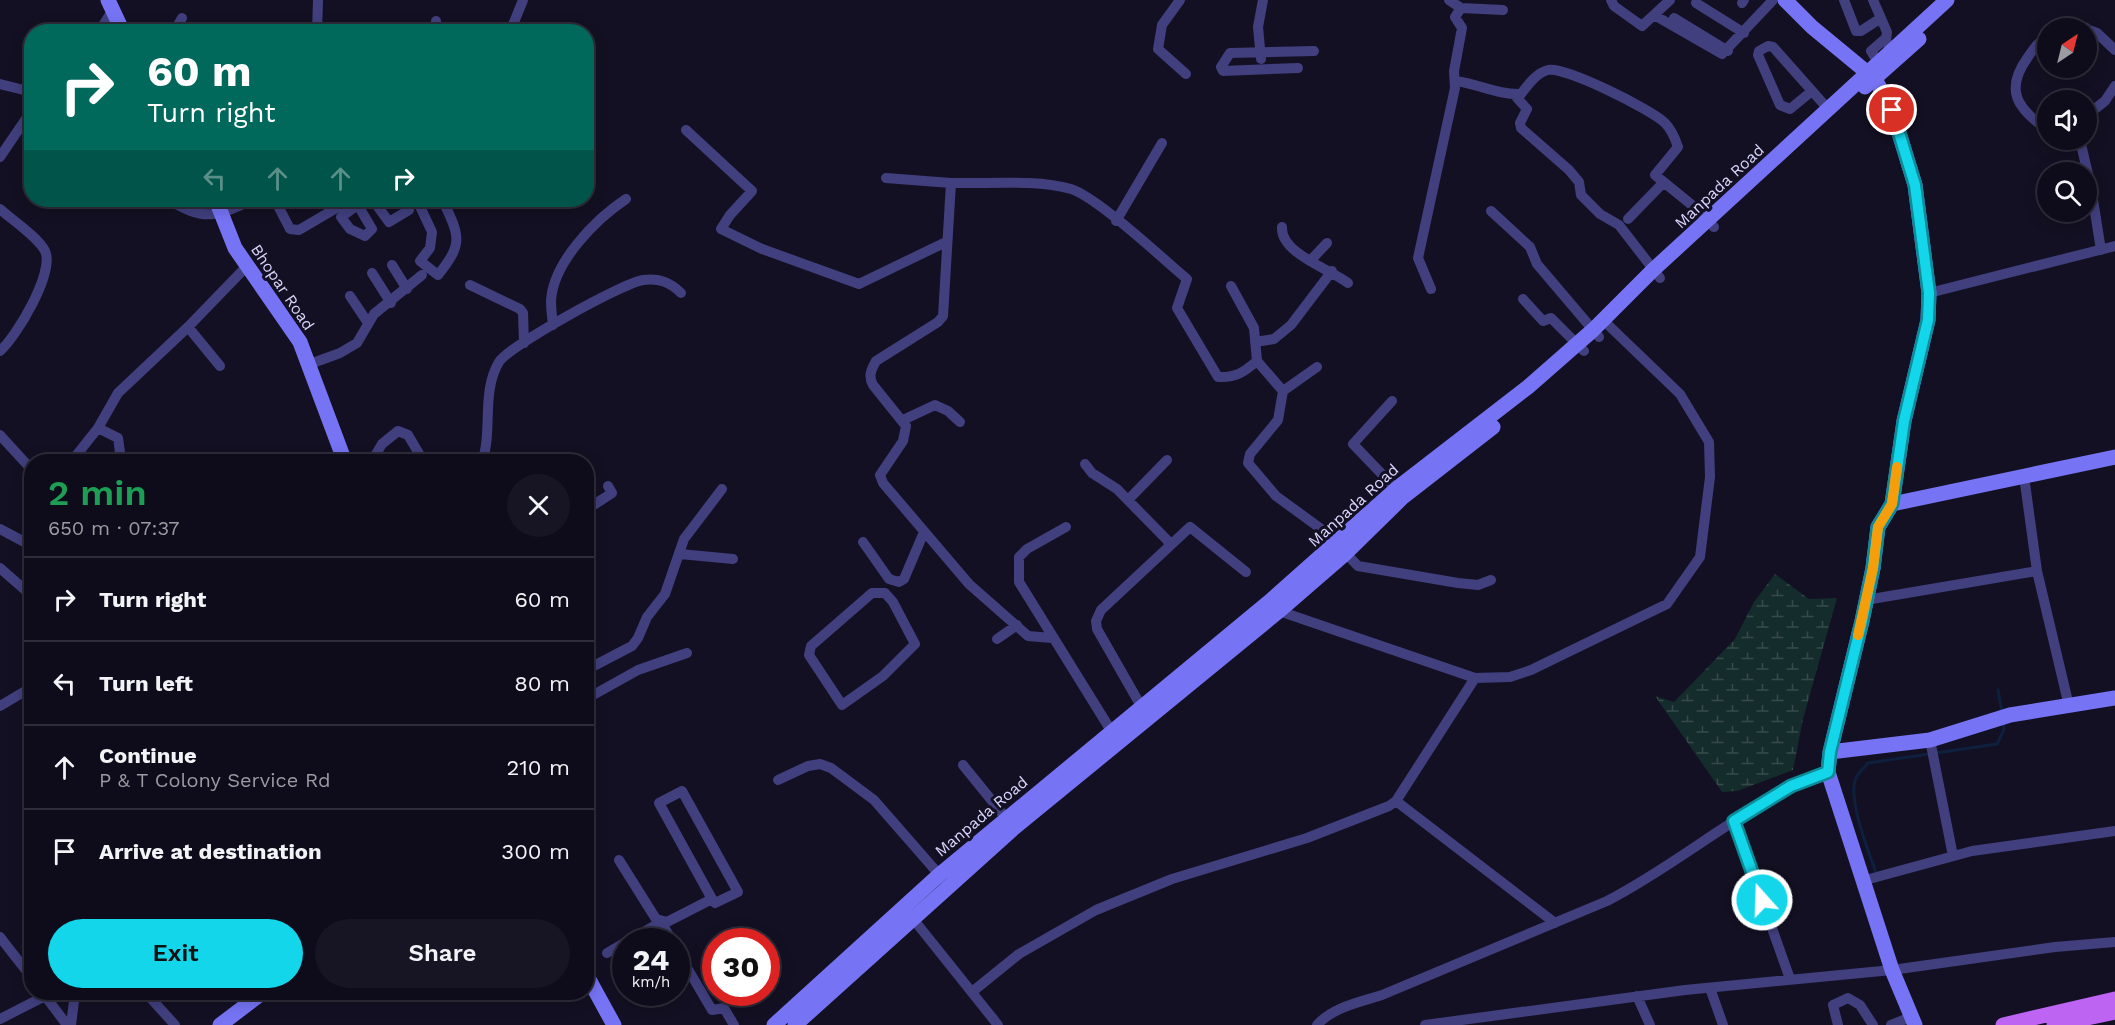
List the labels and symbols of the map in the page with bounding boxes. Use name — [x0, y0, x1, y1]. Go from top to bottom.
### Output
north arrow — [2037, 18, 2097, 78]
pin — [1866, 84, 1917, 135]
street label: Manpada Road — [1671, 140, 1768, 232]
street label: Bhopar Road — [247, 241, 318, 334]
street label: Manpada Road — [1304, 460, 1402, 551]
street label: Manpada Road — [931, 772, 1031, 861]
position arrow — [1730, 868, 1794, 932]
speed limit sign: 30 — [702, 928, 780, 1006]

